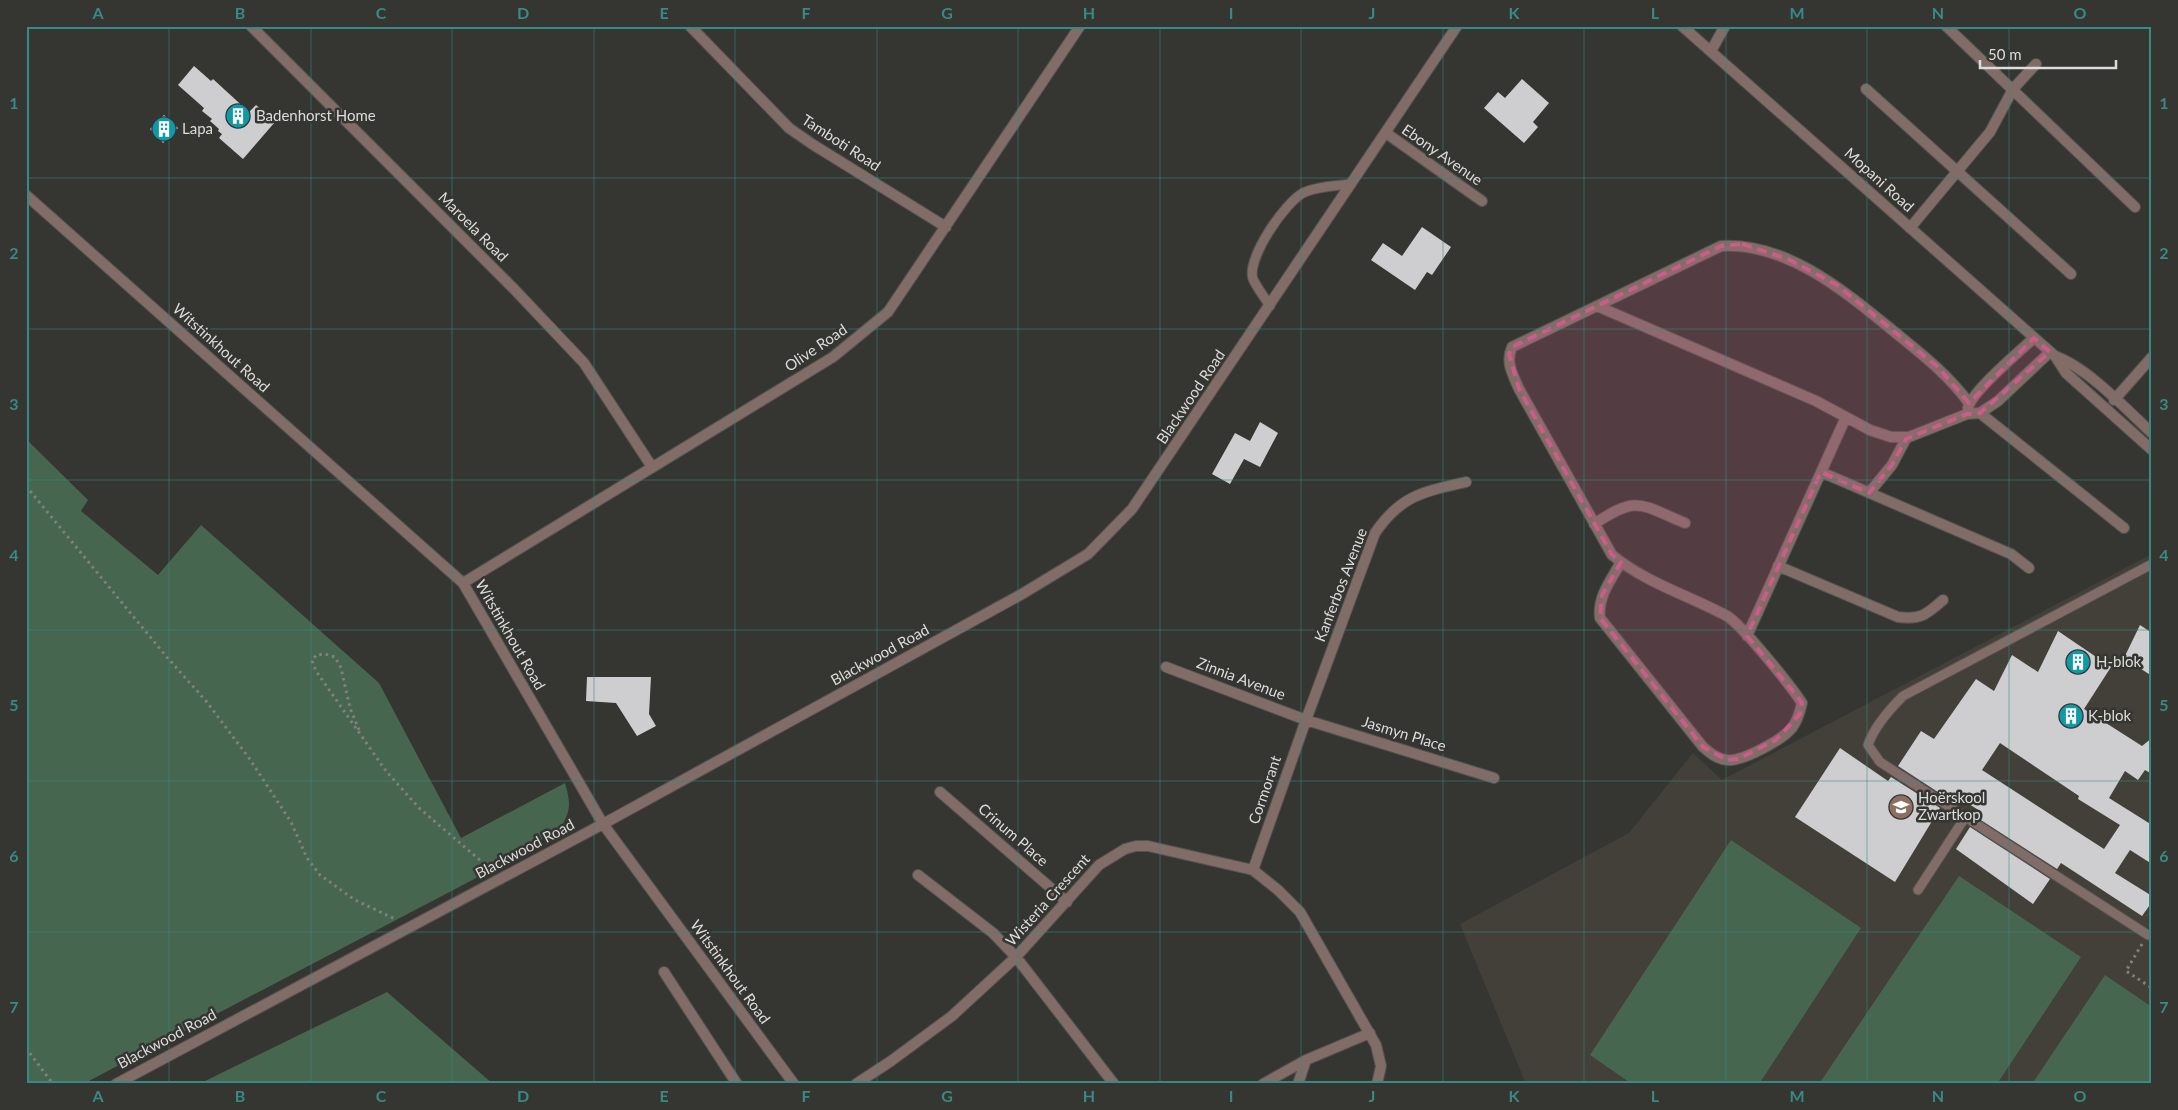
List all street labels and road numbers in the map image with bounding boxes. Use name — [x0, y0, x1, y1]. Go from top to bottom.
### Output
street label: Tamboti Road — [799, 110, 884, 174]
street label: Ebony Avenue — [1399, 120, 1486, 189]
street label: Mopani Road — [1841, 143, 1918, 215]
street label: Maroela Road — [435, 188, 512, 265]
street label: Witstinkhout Road — [170, 299, 274, 395]
street label: Olive Road — [781, 320, 850, 375]
street label: Blackwood Road — [1152, 346, 1228, 447]
street label: Kanferbos Avenue — [1310, 525, 1370, 644]
street label: Witstinkhout Road — [472, 576, 550, 693]
street label: Blackwood Road — [827, 620, 932, 689]
street label: Zinnia Avenue — [1195, 653, 1288, 703]
street label: Jasmyn Place — [1360, 712, 1449, 754]
street label: Cormorant — [1244, 753, 1284, 826]
street label: Crinum Place — [975, 799, 1052, 870]
street label: Blackwood Road — [472, 814, 577, 882]
street label: Wisteria Crescent — [1001, 849, 1094, 949]
street label: Witstinkhout Road — [687, 916, 775, 1027]
street label: Blackwood Road — [114, 1004, 219, 1072]

